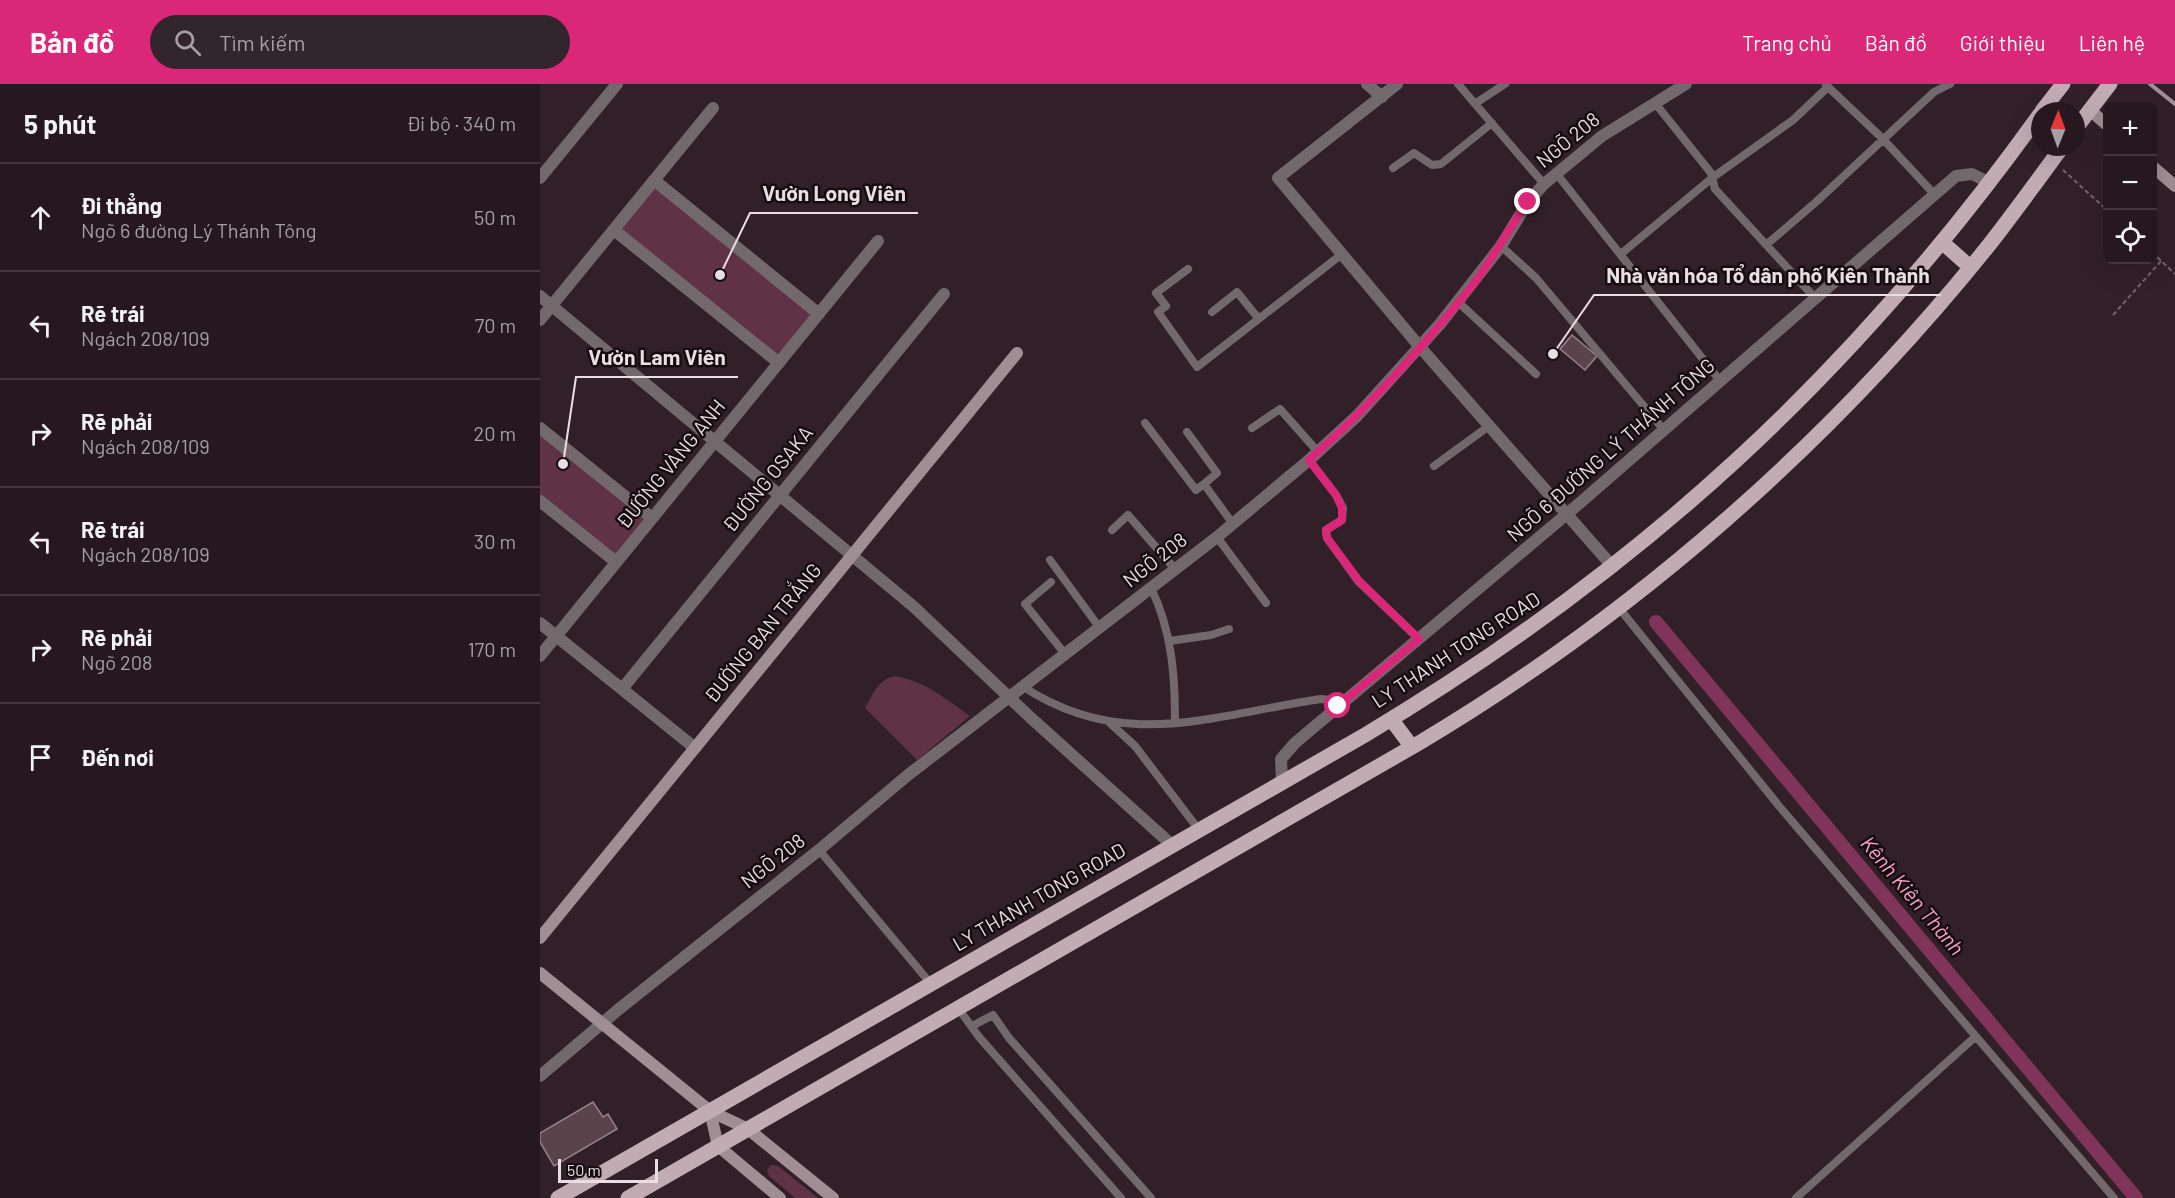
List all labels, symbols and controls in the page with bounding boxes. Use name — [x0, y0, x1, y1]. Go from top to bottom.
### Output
search box — [150, 15, 570, 69]
text: Bản đồ — [30, 25, 114, 59]
icon: search — [171, 26, 204, 59]
text: Tìm kiếm — [219, 29, 306, 55]
text: Trang chủ — [1742, 30, 1832, 55]
text: Bản đồ — [1865, 30, 1927, 55]
text: Giới thiệu — [1960, 30, 2046, 55]
text: Liên hệ — [2079, 30, 2145, 55]
north arrow — [2031, 102, 2085, 156]
map controls — [2103, 102, 2157, 264]
button: + — [2103, 102, 2157, 156]
street label: NGÕ 208 — [1531, 106, 1604, 172]
text: 5 phút — [24, 108, 96, 139]
text: Đi bộ · 340 m — [406, 111, 516, 135]
button: − — [2103, 156, 2157, 210]
callout: Vườn Long Viên — [750, 174, 918, 213]
text: Vườn Long Viên — [762, 180, 906, 205]
route end — [1514, 188, 1540, 214]
text: Đi thẳng — [81, 192, 162, 218]
icon: ahead — [24, 201, 57, 234]
text: 50 m — [474, 205, 516, 229]
button: locate — [2103, 210, 2157, 264]
text: Ngõ 6 đường Lý Thánh Tông — [81, 218, 317, 242]
callout: Nhà văn hóa Tổ dân phố Kiên Thành — [1594, 256, 1941, 295]
text: Nhà văn hóa Tổ dân phố Kiên Thành — [1606, 262, 1930, 287]
text: Rẽ trái — [81, 300, 145, 326]
icon: left — [24, 309, 57, 342]
text: 70 m — [475, 313, 516, 337]
text: Ngách 208/109 — [81, 326, 210, 350]
callout: Vườn Lam Viên — [576, 338, 738, 377]
text: Vườn Lam Viên — [588, 344, 726, 369]
street label: NGÕ 6 ĐƯỜNG LÝ THÁNH TÔNG — [1502, 352, 1719, 546]
street label: ĐƯỜNG VÀNG ANH — [611, 394, 730, 533]
text: Rẽ phải — [81, 408, 152, 434]
icon: right — [24, 417, 57, 450]
street label: ĐƯỜNG OSAKA — [717, 420, 817, 536]
text: 20 m — [473, 421, 516, 445]
text: Ngách 208/109 — [81, 434, 210, 458]
text: Rẽ trái — [81, 516, 145, 542]
icon: left — [24, 525, 57, 558]
street label: NGÕ 208 — [1118, 527, 1191, 592]
text: 30 m — [474, 529, 516, 553]
text: Ngách 208/109 — [81, 542, 210, 566]
street label: ĐƯỜNG BAN TRẮNG — [698, 557, 826, 707]
street label: LY THANH TONG ROAD — [1367, 586, 1544, 712]
text: Rẽ phải — [81, 624, 152, 650]
icon: right — [24, 633, 57, 666]
text: 170 m — [468, 637, 516, 661]
text: Ngõ 208 — [81, 650, 152, 674]
route start — [1324, 692, 1350, 718]
icon: arrive — [24, 741, 57, 774]
text: Đến nơi — [81, 744, 154, 770]
street label: NGÕ 208 — [736, 828, 809, 893]
water label: Kênh Kiên Thành — [1856, 831, 1970, 960]
street label: LY THANH TONG ROAD — [948, 837, 1129, 955]
scale bar — [558, 1156, 658, 1184]
text: 50 m — [567, 1160, 601, 1179]

